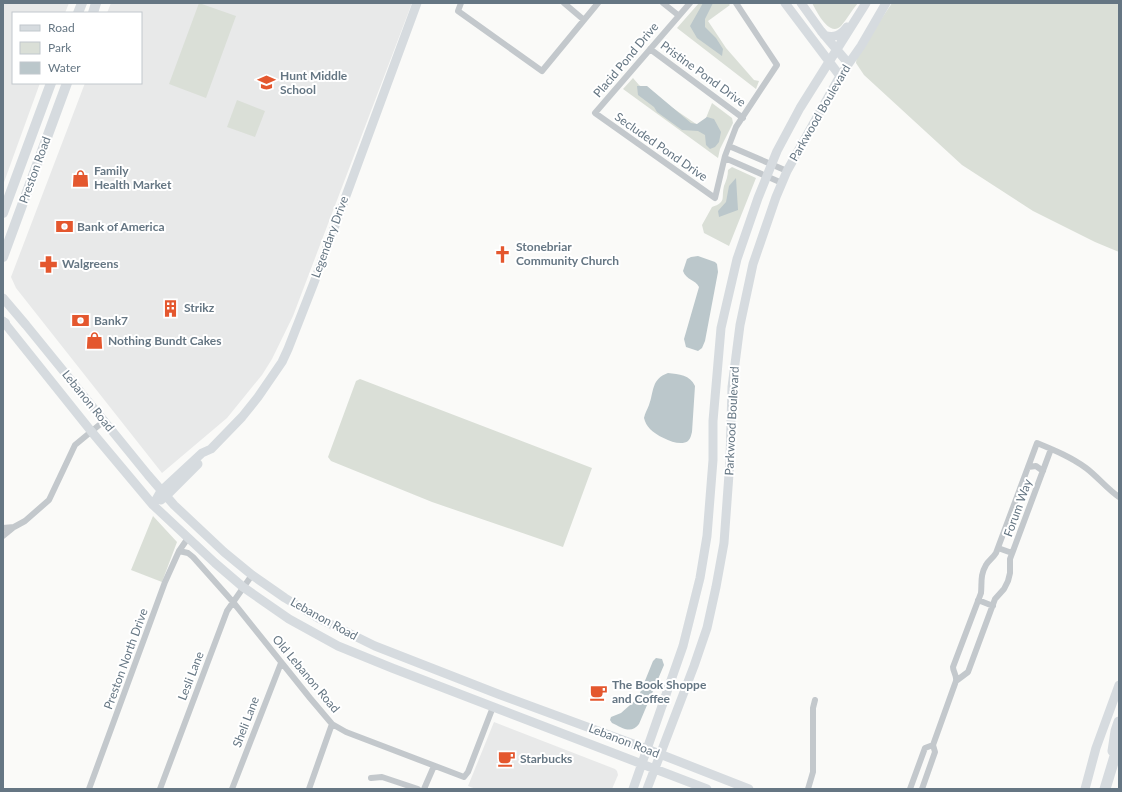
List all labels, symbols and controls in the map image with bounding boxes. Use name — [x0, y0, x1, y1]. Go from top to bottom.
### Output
legend — [12, 12, 142, 84]
street label: Placid Pond Drive — [590, 19, 661, 100]
text: Road — [48, 20, 75, 35]
street label: Pristine Pond Drive — [658, 38, 749, 110]
text: Park — [48, 40, 72, 55]
text: Water — [48, 60, 81, 75]
street label: Parkwood Boulevard — [786, 62, 853, 164]
place label: Hunt Middle School — [280, 68, 348, 97]
school or university icon: Hunt Middle School — [257, 73, 277, 93]
street label: Secluded Pond Drive — [612, 109, 711, 184]
street label: Preston Road — [15, 134, 54, 205]
place label: Family Health Market — [94, 163, 172, 192]
shop icon: Family Health Market — [71, 168, 91, 188]
street label: Legendary Drive — [308, 194, 351, 280]
bank icon: Bank of America — [54, 217, 74, 237]
place label: Bank of America — [77, 219, 165, 234]
place label: Stonebriar Community Church — [516, 239, 619, 268]
church icon: Stonebriar Community Church — [493, 244, 513, 264]
pharmacy icon: Walgreens — [39, 254, 59, 274]
place label: Walgreens — [62, 256, 118, 271]
building icon: Strikz — [161, 298, 181, 318]
place label: Strikz — [184, 300, 215, 315]
bank icon: Bank7 — [71, 311, 91, 331]
place label: Bank7 — [94, 313, 128, 328]
shop icon: Nothing Bundt Cakes — [85, 331, 105, 351]
place label: Nothing Bundt Cakes — [108, 333, 221, 348]
street label: Parkwood Boulevard — [721, 366, 742, 476]
street label: Lebanon Road — [59, 367, 118, 434]
street label: Forum Way — [1000, 476, 1035, 539]
street label: Lebanon Road — [288, 594, 361, 643]
street label: Preston North Drive — [100, 606, 151, 711]
street label: Old Lebanon Road — [270, 632, 343, 716]
street label: Lesli Lane — [174, 649, 207, 702]
place label: The Book Shoppe and Coffee — [612, 677, 707, 706]
cafe icon: The Book Shoppe and Coffee — [589, 682, 609, 702]
street label: Sheli Lane — [229, 694, 262, 749]
street label: Lebanon Road — [587, 720, 662, 761]
cafe icon: Starbucks — [497, 749, 517, 769]
place label: Starbucks — [520, 751, 572, 766]

